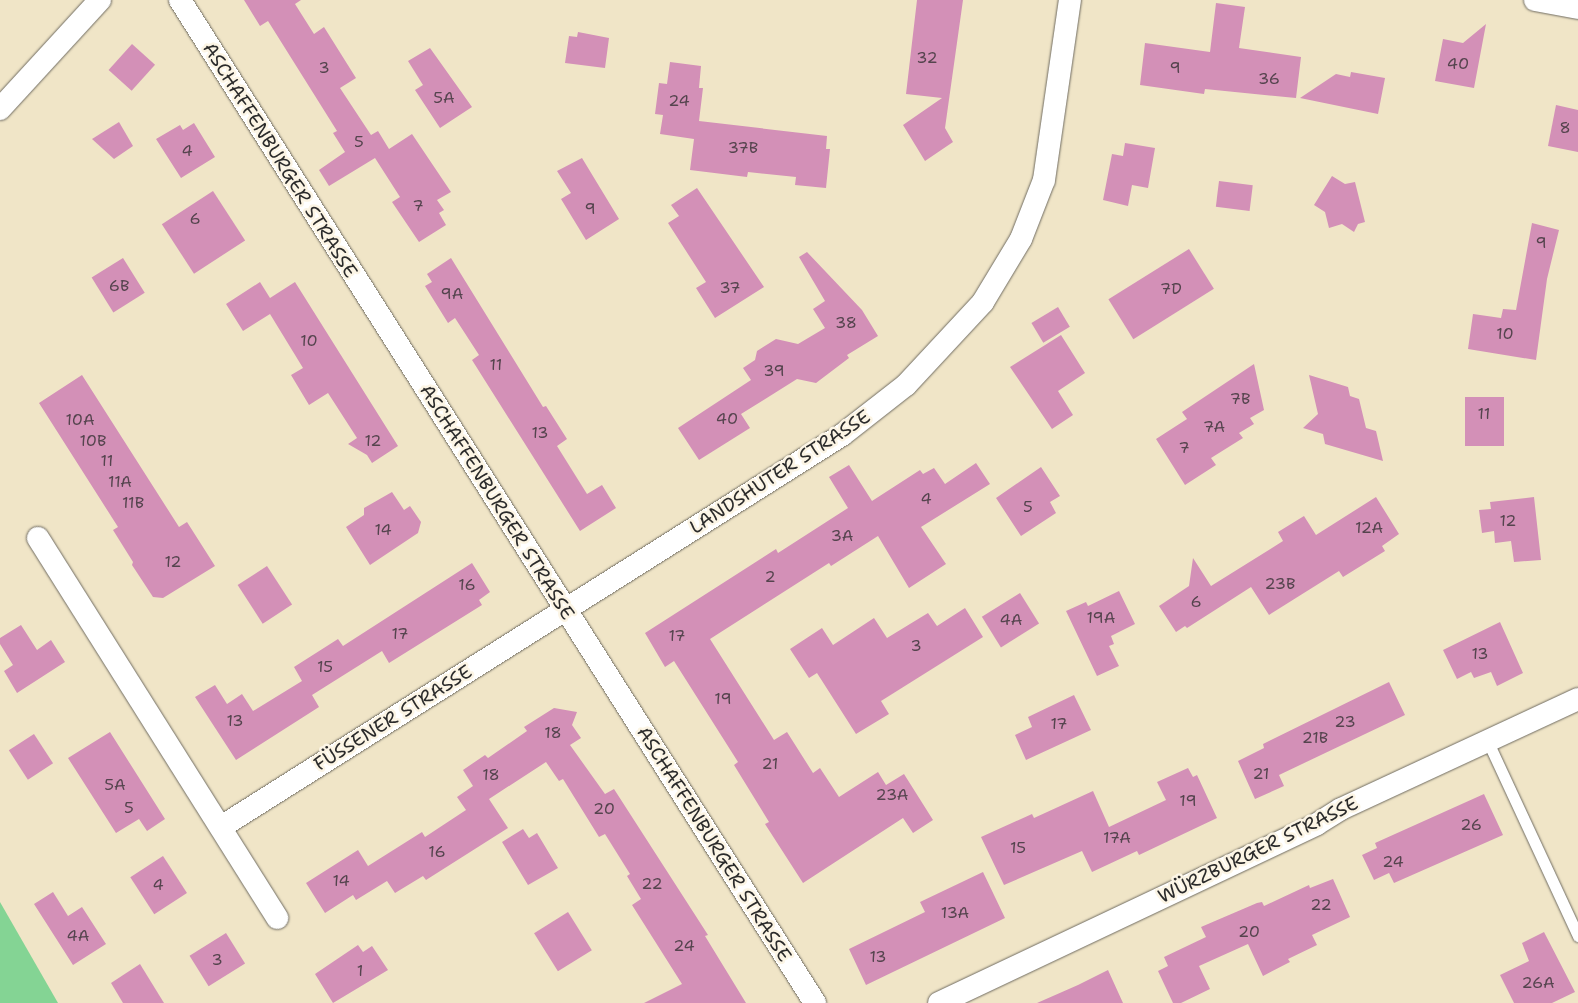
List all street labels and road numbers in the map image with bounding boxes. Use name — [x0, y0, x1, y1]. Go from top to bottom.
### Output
street label: ASCHAFFENBURGER STRASSE — [198, 38, 362, 282]
street label: ASCHAFFENBURGER STRASSE — [415, 380, 579, 624]
street label: LANDSHUTER STRASSE — [685, 405, 875, 539]
street label: FÜSSENER STRASSE — [310, 660, 476, 776]
street label: ASCHAFFENBURGER STRASSE — [632, 722, 796, 966]
street label: WÜRZBURGER STRASSE — [1154, 792, 1362, 908]

